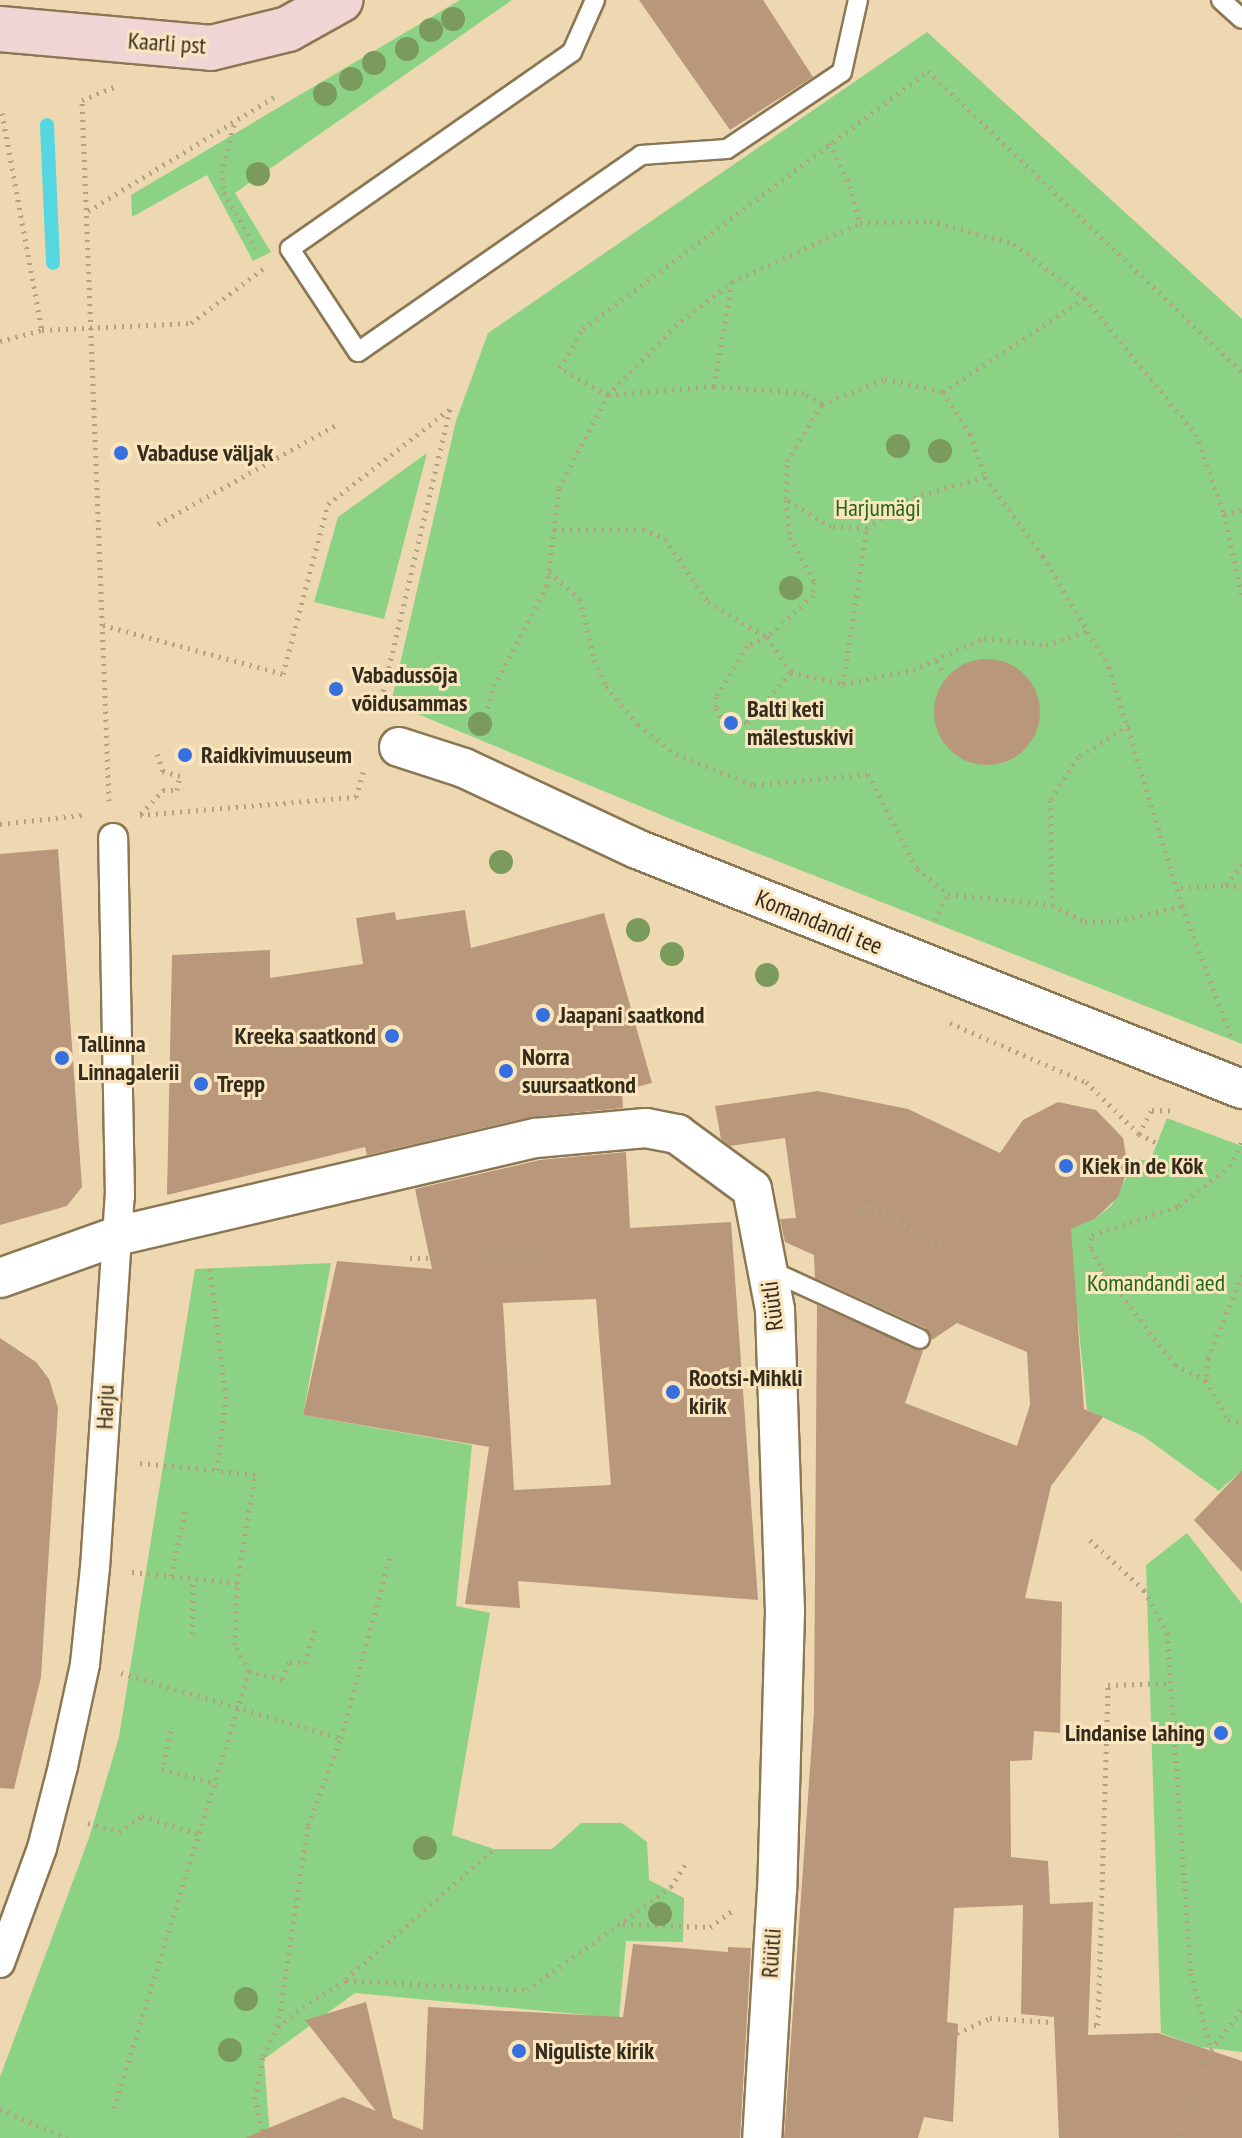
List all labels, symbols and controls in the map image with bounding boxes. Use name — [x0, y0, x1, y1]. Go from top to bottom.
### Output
street label: Kaarli pst — [127, 26, 207, 60]
place label: Vabaduse väljak — [137, 439, 274, 467]
marker: Vabaduse väljak — [112, 444, 130, 462]
park label: Harjumägi — [835, 494, 921, 522]
place label: Vabadussõja võidusammas — [352, 661, 467, 717]
marker: Vabadussõja võidusammas — [327, 680, 345, 698]
place label: Balti keti mälestuskivi — [747, 695, 854, 751]
marker: Balti keti mälestuskivi — [722, 714, 740, 732]
place label: Raidkivimuuseum — [201, 741, 352, 769]
marker: Raidkivimuuseum — [176, 746, 194, 764]
street label: Komandandi tee — [751, 883, 887, 961]
place label: Jaapani saatkond — [559, 1001, 704, 1029]
marker: Jaapani saatkond — [534, 1006, 552, 1024]
place label: Kreeka saatkond — [235, 1022, 376, 1050]
marker: Kreeka saatkond — [383, 1027, 401, 1045]
place label: Tallinna Linnagalerii — [78, 1030, 180, 1086]
place label: Norra suursaatkond — [522, 1043, 636, 1099]
marker: Tallinna Linnagalerii — [53, 1049, 71, 1067]
marker: Norra suursaatkond — [497, 1062, 515, 1080]
place label: Trepp — [217, 1070, 265, 1098]
marker: Trepp — [192, 1075, 210, 1093]
place label: Kiek in de Kök — [1082, 1152, 1204, 1180]
marker: Kiek in de Kök — [1057, 1157, 1075, 1175]
park label: Komandandi aed — [1087, 1269, 1225, 1297]
street label: Rüütli — [755, 1280, 789, 1332]
place label: Rootsi-Mihkli kirik — [689, 1364, 803, 1420]
marker: Rootsi-Mihkli kirik — [664, 1383, 682, 1401]
street label: Harju — [90, 1384, 120, 1430]
place label: Lindanise lahing — [1065, 1719, 1205, 1747]
marker: Lindanise lahing — [1212, 1724, 1230, 1742]
street label: Rüütli — [755, 1927, 787, 1979]
place label: Niguliste kirik — [535, 2037, 654, 2065]
marker: Niguliste kirik — [510, 2042, 528, 2060]

